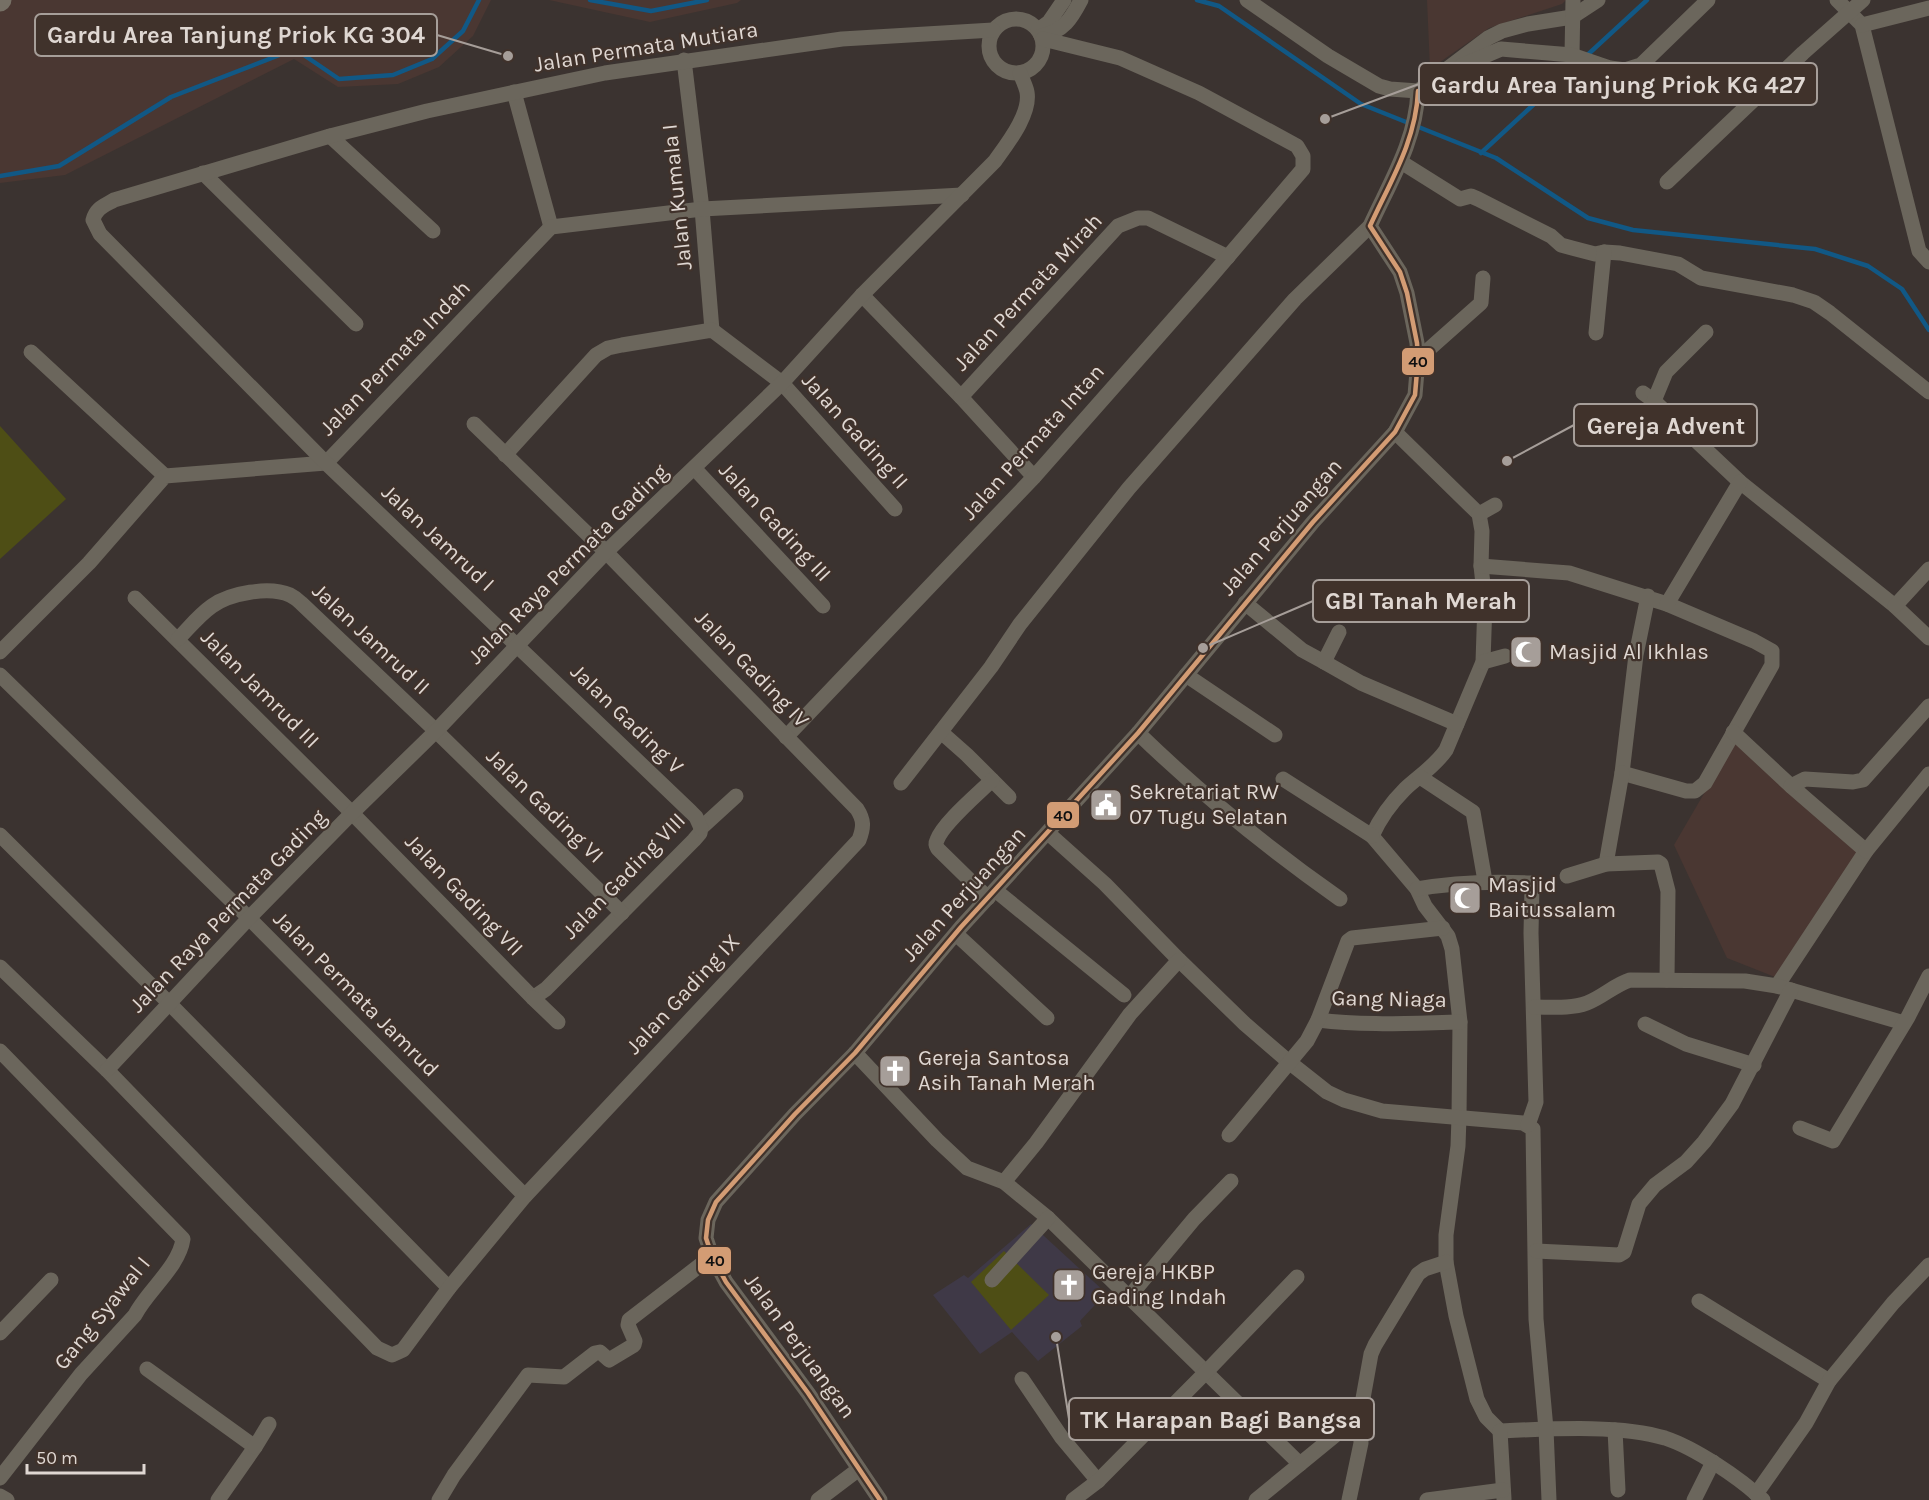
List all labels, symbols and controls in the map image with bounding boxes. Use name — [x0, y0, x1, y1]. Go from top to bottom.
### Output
callout: Gardu Area Tanjung Priok KG 304 — [35, 14, 437, 56]
street label: Jalan Permata Mutiara — [532, 16, 760, 78]
text: Gardu Area Tanjung Priok KG 304 — [47, 21, 425, 49]
callout: Gardu Area Tanjung Priok KG 427 — [1419, 63, 1817, 105]
text: Gardu Area Tanjung Priok KG 427 — [1431, 71, 1805, 99]
street label: Jalan Kumala I — [656, 123, 698, 271]
street label: Jalan Permata Mirah — [948, 208, 1108, 376]
street label: Jalan Permata Indah — [314, 275, 476, 441]
line badge: 40 — [1401, 347, 1435, 376]
text: 40 — [1408, 352, 1428, 371]
street label: Jalan Permata Intan — [956, 359, 1110, 525]
street label: Jalan Gading II — [796, 368, 914, 494]
callout: Gereja Advent — [1574, 404, 1757, 446]
text: Gereja Advent — [1587, 412, 1745, 440]
street label: Jalan Perjuangan — [1215, 453, 1347, 601]
street label: Jalan Gading III — [713, 457, 837, 587]
street label: Jalan Raya Permata Gading — [463, 458, 674, 669]
street label: Jalan Jamrud I — [376, 479, 500, 597]
street label: Jalan Jamrud II — [307, 578, 435, 700]
callout: GBI Tanah Merah — [1313, 580, 1529, 622]
text: GBI Tanah Merah — [1325, 587, 1517, 615]
street label: Jalan Gading IV — [689, 605, 815, 733]
street label: Jalan Jamrud III — [195, 624, 325, 754]
mosque icon: Masjid Al Ikhlas — [1508, 634, 1544, 670]
place label: Masjid Al Ikhlas — [1549, 639, 1709, 665]
street label: Jalan Gading V — [565, 659, 689, 779]
street label: Jalan Gading VI — [481, 743, 609, 869]
place label: Sekretariat RW 07 Tugu Selatan — [1129, 779, 1288, 830]
public building icon: Sekretariat RW 07 Tugu Selatan — [1088, 787, 1124, 823]
line badge: 40 — [1046, 801, 1080, 829]
street label: Jalan Raya Permata Gading — [124, 804, 332, 1018]
text: 40 — [1053, 806, 1073, 825]
street label: Jalan Gading VIII — [557, 807, 691, 945]
street label: Jalan Perjuangan — [897, 821, 1031, 967]
street label: Jalan Gading VII — [399, 829, 529, 961]
place label: Masjid Baitussalam — [1488, 872, 1616, 923]
mosque icon: Masjid Baitussalam — [1447, 880, 1483, 916]
street label: Jalan Permata Jamrud — [268, 906, 444, 1082]
street label: Jalan Gading IX — [621, 929, 745, 1059]
street label: Gang Niaga — [1331, 985, 1447, 1013]
place label: Gereja Santosa Asih Tanah Merah — [918, 1045, 1096, 1096]
church icon: Gereja Santosa Asih Tanah Merah — [877, 1053, 913, 1089]
line badge: 40 — [697, 1246, 732, 1275]
street label: Gang Syawal I — [48, 1251, 156, 1375]
text: 40 — [705, 1251, 725, 1270]
place label: Gereja HKBP Gading Indah — [1092, 1259, 1227, 1310]
church icon: Gereja HKBP Gading Indah — [1051, 1267, 1087, 1303]
street label: Jalan Perjuangan — [739, 1269, 861, 1423]
callout: TK Harapan Bagi Bangsa — [1069, 1398, 1374, 1440]
text: TK Harapan Bagi Bangsa — [1080, 1406, 1362, 1434]
scale bar — [27, 1437, 144, 1475]
text: 50 m — [36, 1447, 78, 1469]

